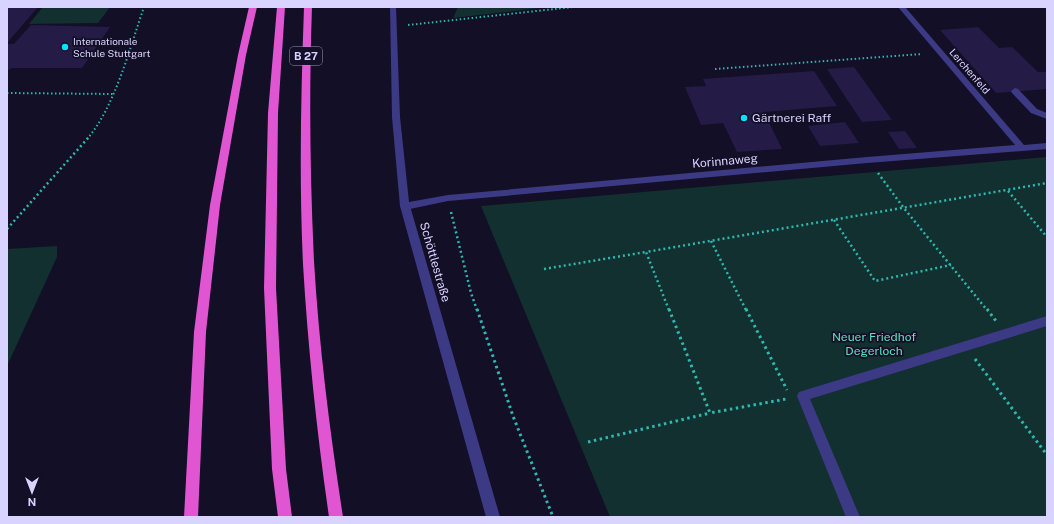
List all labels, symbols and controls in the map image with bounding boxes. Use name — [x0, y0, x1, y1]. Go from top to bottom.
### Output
place label: Internationale Schule Stuttgart — [73, 35, 150, 59]
marker: Internationale Schule Stuttgart — [60, 42, 70, 52]
street label: Lerchenfeld — [947, 46, 993, 96]
road number: B 27 — [290, 47, 322, 65]
place label: Gärtnerei Raff — [752, 111, 832, 125]
marker: Gärtnerei Raff — [739, 113, 749, 123]
street label: Korinnaweg — [691, 151, 759, 171]
street label: Schöttlestraße — [417, 220, 453, 304]
park label: Neuer Friedhof Degerloch — [832, 330, 916, 358]
north arrow — [12, 472, 52, 512]
text: N — [28, 496, 36, 508]

